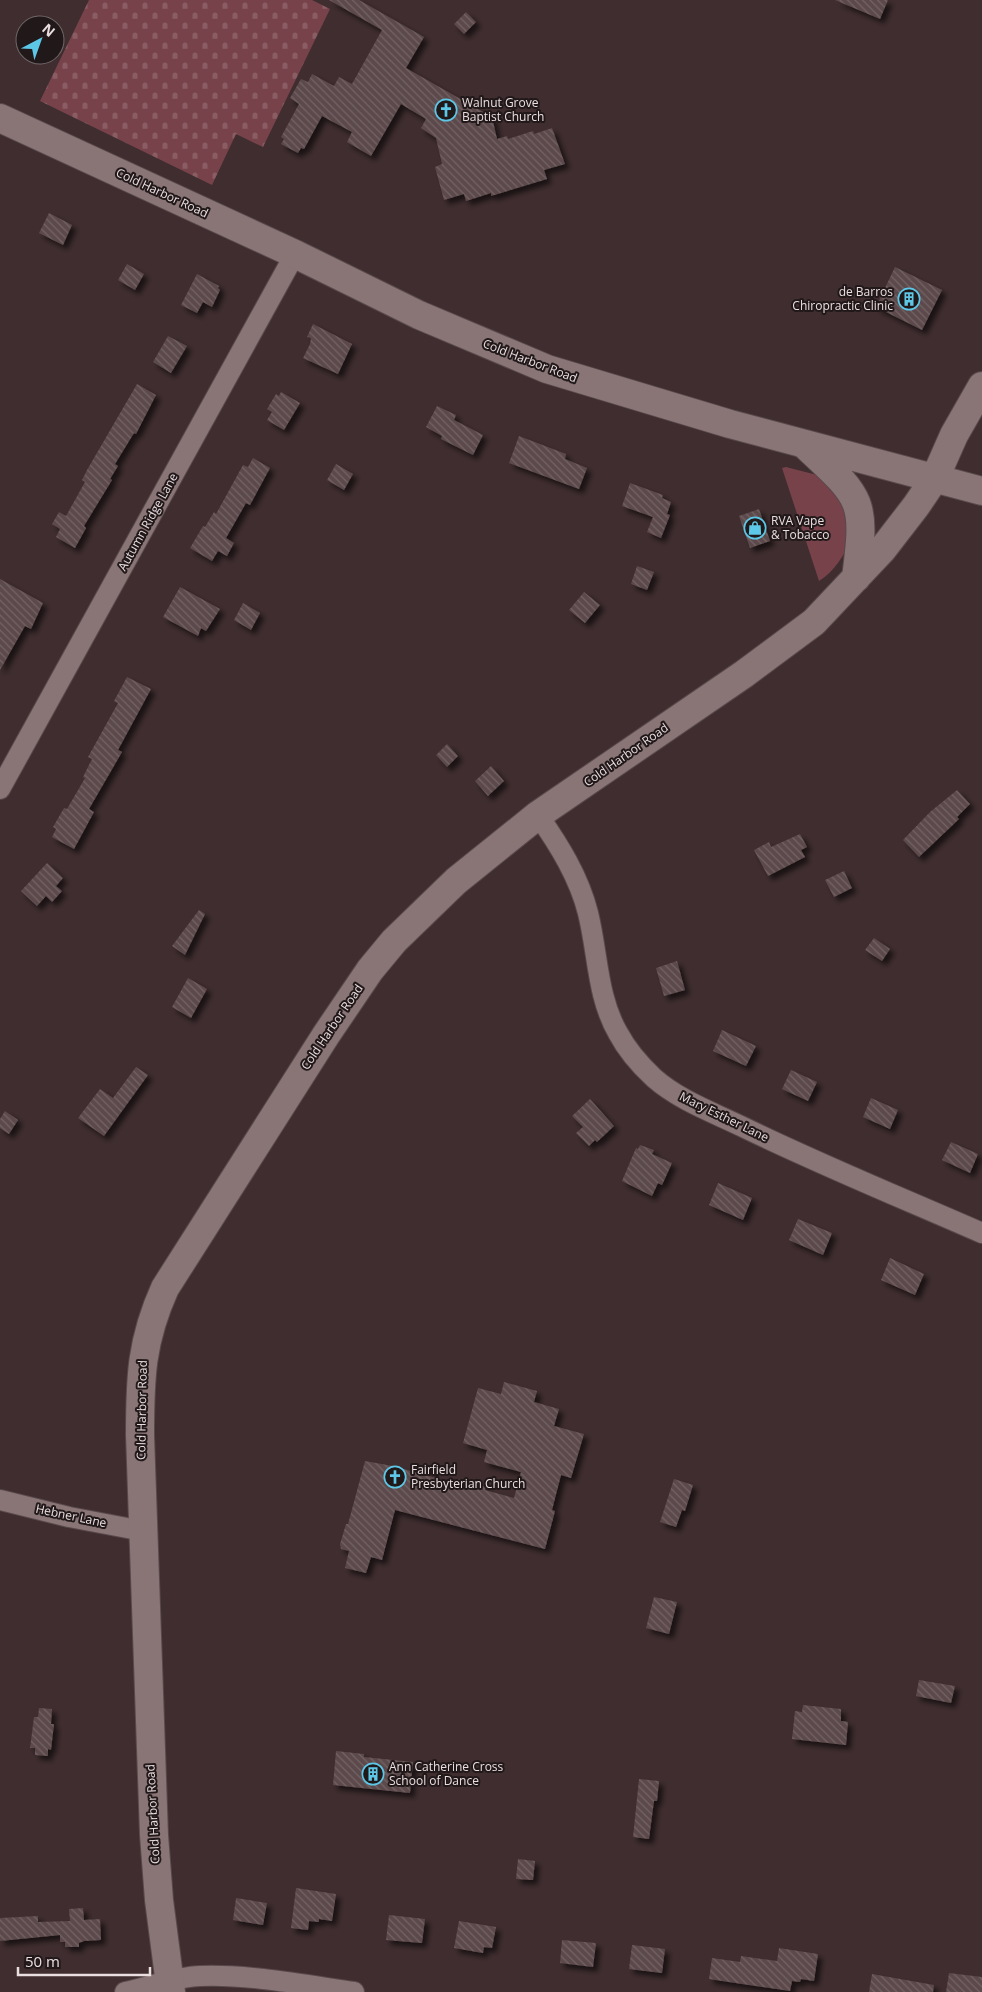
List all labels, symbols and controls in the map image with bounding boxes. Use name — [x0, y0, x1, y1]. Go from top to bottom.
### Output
north arrow — [15, 15, 65, 65]
text: N — [38, 19, 59, 41]
place label: Walnut Grove Baptist Church — [462, 94, 544, 125]
church icon: Walnut Grove Baptist Church — [434, 98, 458, 122]
street label: Cold Harbor Road — [113, 164, 211, 221]
place label: de Barros Chiropractic Clinic — [792, 283, 893, 314]
building icon: de Barros Chiropractic Clinic — [897, 287, 921, 311]
street label: Cold Harbor Road — [480, 335, 580, 386]
street label: Autumn Ridge Lane — [114, 470, 182, 574]
place label: RVA Vape & Tobacco — [771, 512, 829, 543]
shop icon: RVA Vape & Tobacco — [743, 516, 767, 540]
street label: Cold Harbor Road — [580, 719, 672, 790]
street label: Cold Harbor Road — [297, 981, 367, 1073]
street label: Mary Esther Lane — [677, 1088, 772, 1146]
street label: Cold Harbor Road — [132, 1360, 151, 1460]
place label: Fairfield Presbyterian Church — [411, 1461, 525, 1492]
church icon: Fairfield Presbyterian Church — [383, 1465, 407, 1489]
street label: Hebner Lane — [34, 1500, 108, 1531]
place label: Ann Catherine Cross School of Dance — [389, 1758, 504, 1789]
building icon: Ann Catherine Cross School of Dance — [361, 1762, 385, 1786]
street label: Cold Harbor Road — [141, 1764, 164, 1864]
scale bar — [18, 1944, 150, 1976]
text: 50 m — [25, 1951, 60, 1971]

